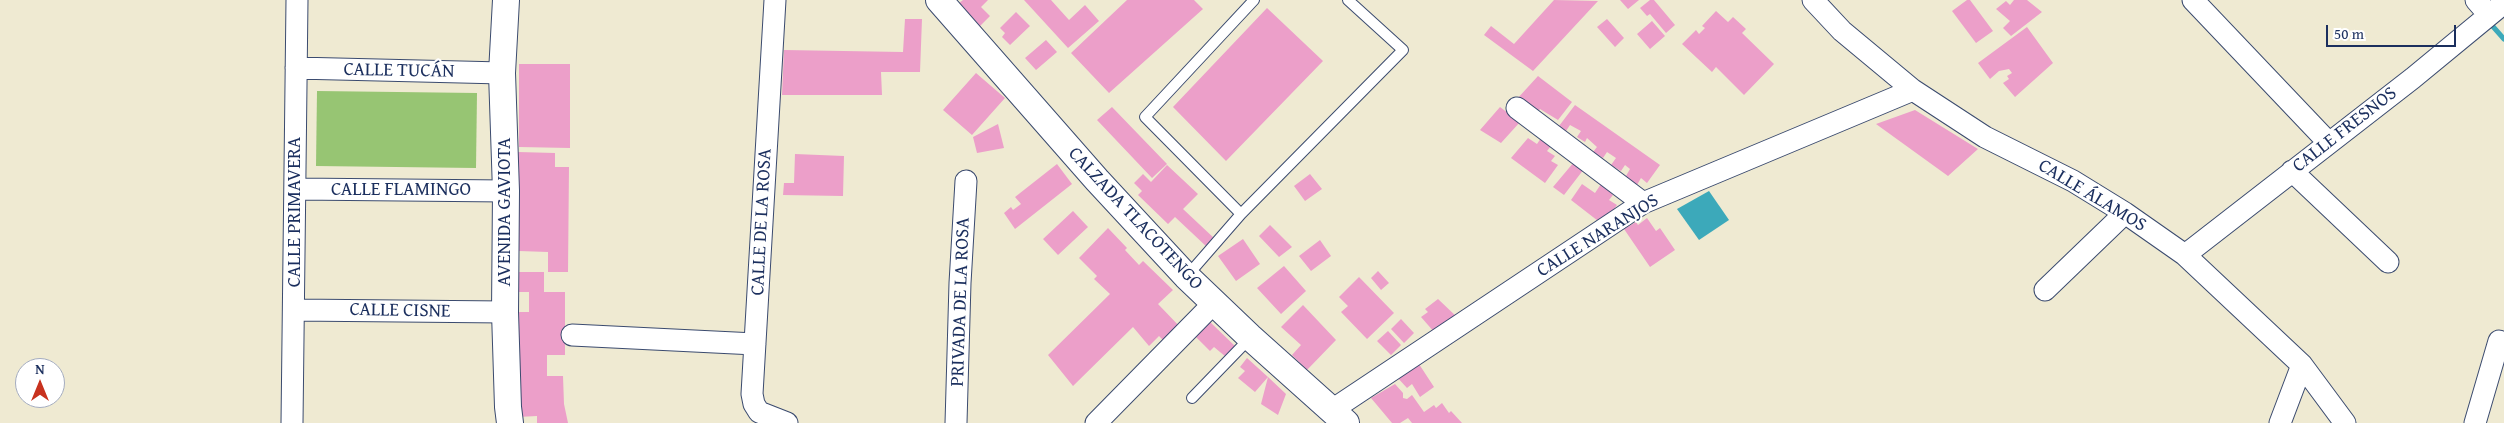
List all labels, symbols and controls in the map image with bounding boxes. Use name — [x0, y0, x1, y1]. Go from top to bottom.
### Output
scale bar — [2329, 15, 2459, 47]
text: 50 m — [2334, 23, 2364, 44]
street label: CALLE TUCÁN — [343, 59, 455, 83]
street label: CALLE FRESNOS — [2288, 82, 2402, 178]
street label: CALLE PRIMAVERA — [284, 137, 306, 287]
street label: AVENIDA GAVIOTA — [494, 137, 516, 287]
street label: CALZADA TLACOTENGO — [1063, 143, 1207, 295]
street label: CALLE DE LA ROSA — [747, 148, 777, 296]
street label: CALLE ÁLAMOS — [2034, 155, 2150, 237]
street label: CALLE FLAMINGO — [331, 179, 471, 201]
street label: CALLE NARANJOS — [1533, 189, 1663, 283]
street label: PRIVADA DE LA ROSA — [947, 217, 975, 387]
street label: CALLE CISNE — [349, 299, 451, 323]
north arrow — [15, 358, 65, 408]
text: N — [35, 359, 45, 379]

